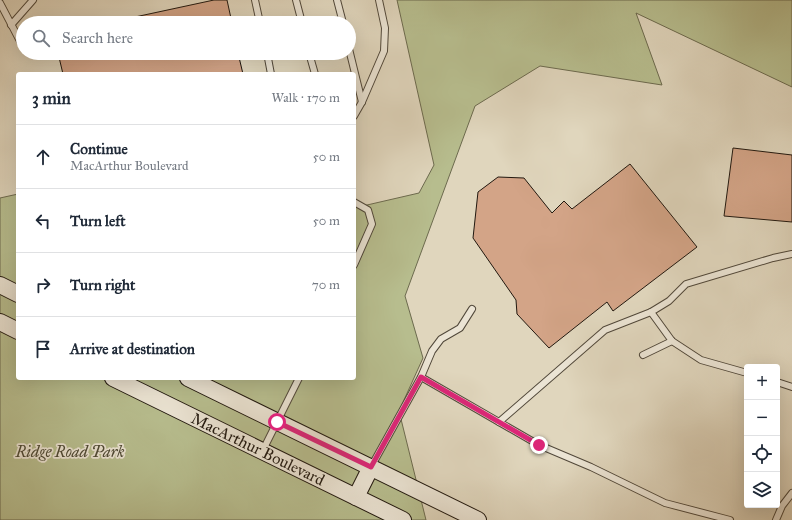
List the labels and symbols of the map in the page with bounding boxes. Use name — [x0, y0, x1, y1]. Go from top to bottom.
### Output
street label: MacArthur Boulevard — [188, 408, 328, 490]
route start — [268, 413, 286, 431]
route end — [530, 436, 548, 454]
park label: Ridge Road Park — [15, 442, 124, 461]

